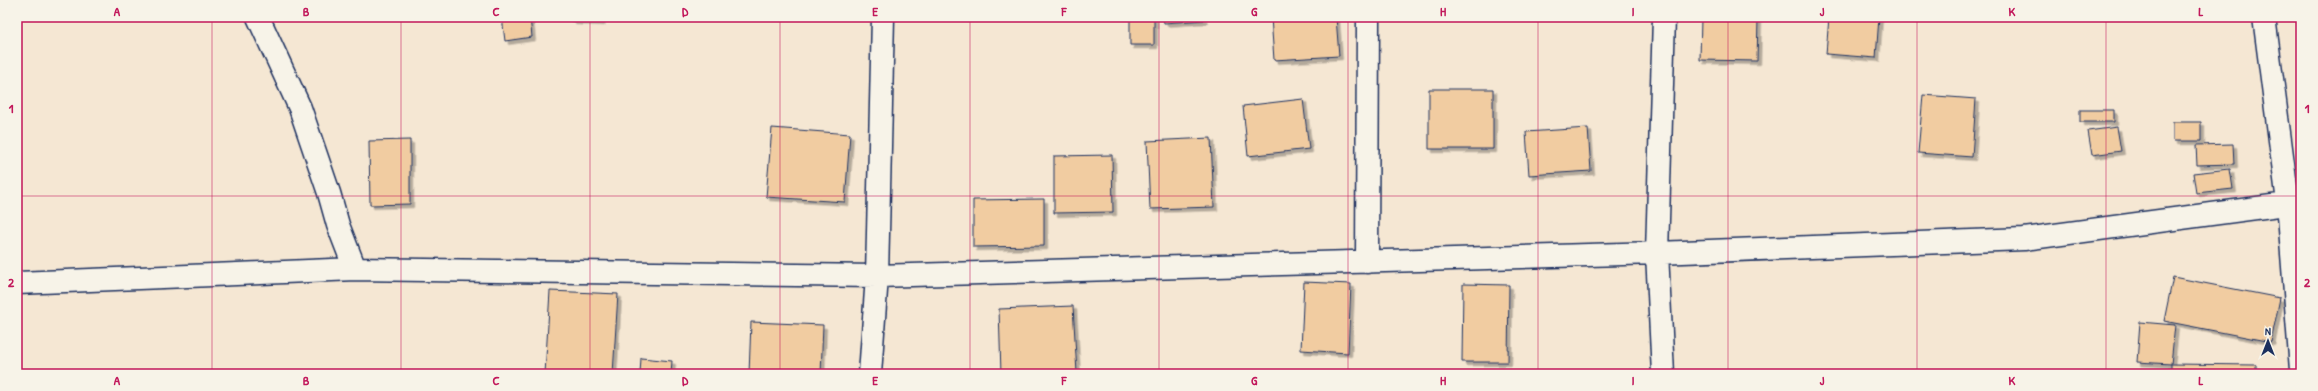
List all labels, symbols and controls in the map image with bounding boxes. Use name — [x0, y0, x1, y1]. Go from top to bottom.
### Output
text: A — [114, 2, 121, 20]
text: B — [303, 2, 310, 20]
text: C — [492, 2, 500, 20]
text: D — [682, 2, 689, 20]
text: E — [872, 2, 878, 20]
text: F — [1061, 2, 1068, 20]
text: G — [1251, 2, 1258, 20]
text: H — [1440, 2, 1446, 20]
text: I — [1631, 2, 1635, 20]
text: J — [1820, 2, 1825, 20]
text: K — [2009, 2, 2016, 20]
text: L — [2199, 2, 2204, 20]
text: 1 — [9, 99, 14, 117]
text: 1 — [2305, 99, 2310, 117]
text: 2 — [8, 273, 15, 291]
text: 2 — [2304, 273, 2311, 291]
north arrow — [2248, 321, 2288, 361]
text: N — [2265, 324, 2271, 338]
text: A — [114, 371, 121, 389]
text: B — [303, 371, 310, 389]
text: C — [492, 371, 500, 389]
text: D — [682, 371, 689, 389]
text: E — [872, 371, 878, 389]
text: F — [1061, 371, 1068, 389]
text: G — [1251, 371, 1258, 389]
text: H — [1440, 371, 1446, 389]
text: I — [1631, 371, 1635, 389]
text: J — [1820, 371, 1825, 389]
text: K — [2009, 371, 2016, 389]
text: L — [2199, 371, 2204, 389]

